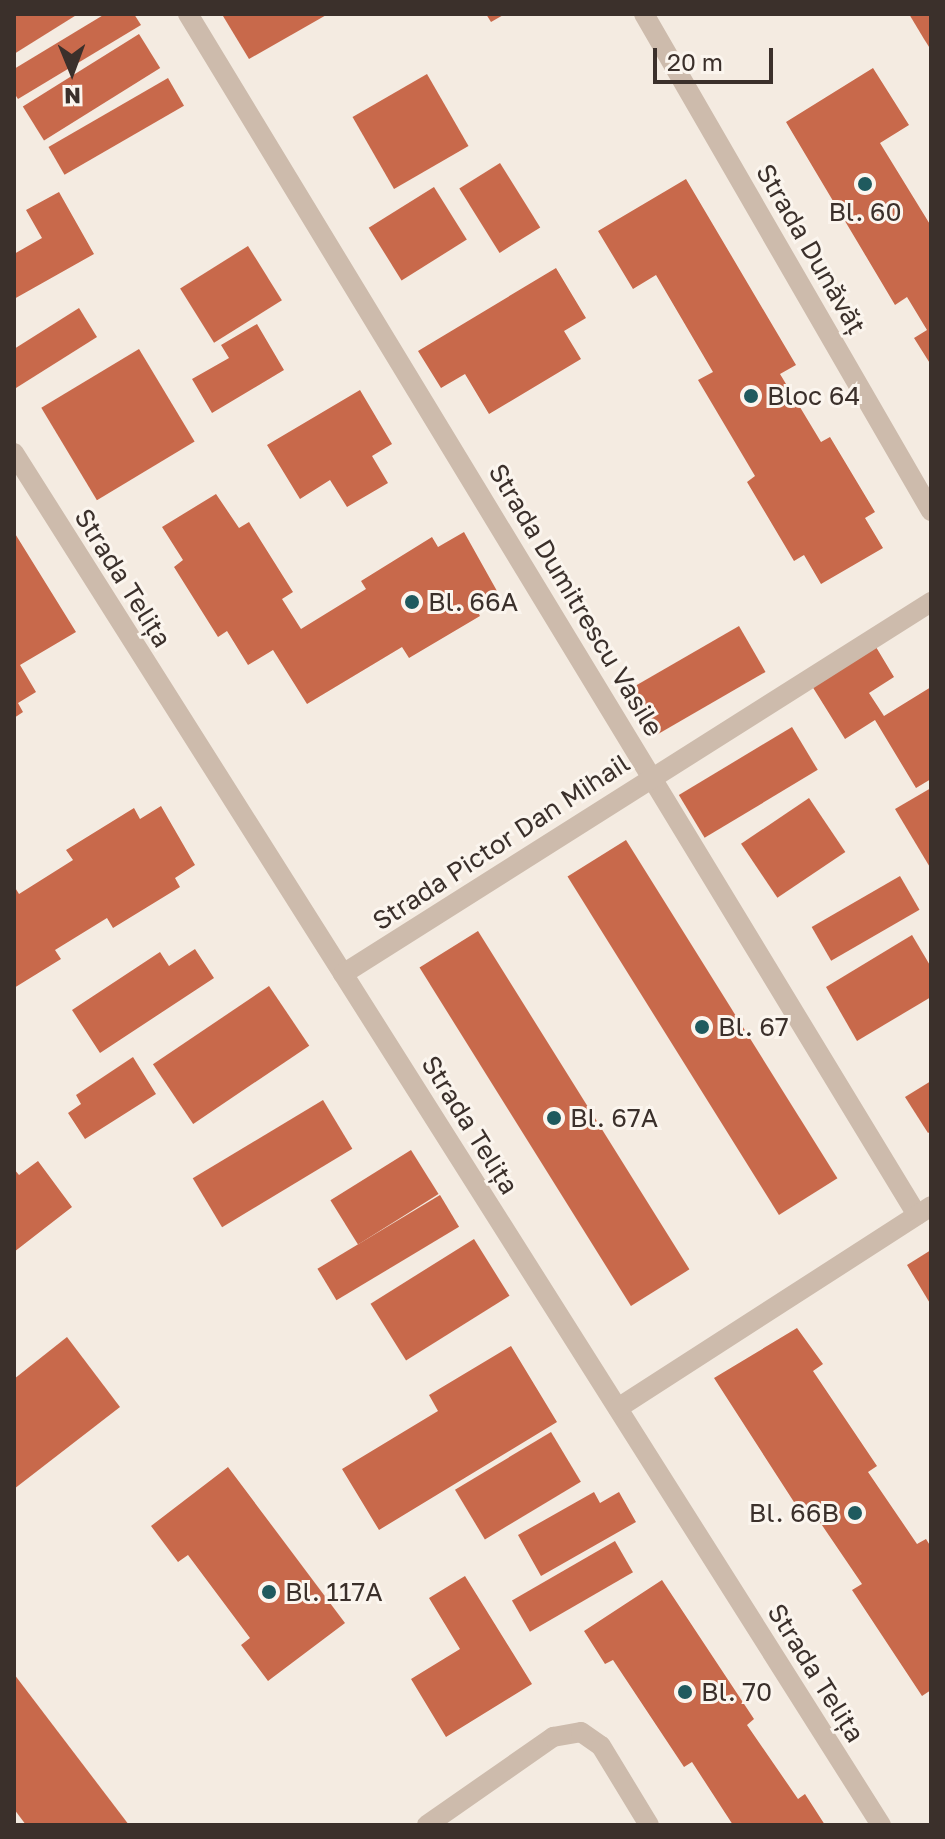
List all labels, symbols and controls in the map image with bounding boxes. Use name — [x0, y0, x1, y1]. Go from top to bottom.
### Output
north arrow — [32, 32, 112, 112]
scale bar — [657, 32, 777, 82]
text: 20 m — [667, 47, 723, 76]
text: N — [64, 83, 81, 110]
street label: Strada Dunăvăț — [750, 158, 872, 340]
marker: Bl. 60 — [856, 175, 874, 193]
place label: Bl. 60 — [828, 196, 902, 228]
place label: Bloc 64 — [767, 380, 860, 412]
marker: Bloc 64 — [742, 387, 760, 405]
street label: Strada Dumitrescu Vasile — [482, 458, 670, 742]
street label: Strada Telița — [68, 503, 178, 653]
place label: Bl. 66A — [428, 586, 518, 618]
marker: Bl. 66A — [403, 593, 421, 611]
street label: Strada Pictor Dan Mihail — [367, 747, 635, 937]
place label: Bl. 67 — [718, 1011, 789, 1043]
marker: Bl. 67 — [693, 1018, 711, 1036]
street label: Strada Telița — [415, 1050, 525, 1200]
place label: Bl. 67A — [570, 1102, 658, 1134]
marker: Bl. 67A — [545, 1109, 563, 1127]
place label: Bl. 66B — [749, 1497, 839, 1529]
marker: Bl. 66B — [846, 1504, 864, 1522]
place label: Bl. 117A — [285, 1576, 383, 1608]
marker: Bl. 117A — [260, 1583, 278, 1601]
street label: Strada Telița — [761, 1598, 871, 1748]
place label: Bl. 70 — [701, 1676, 772, 1708]
marker: Bl. 70 — [676, 1683, 694, 1701]

